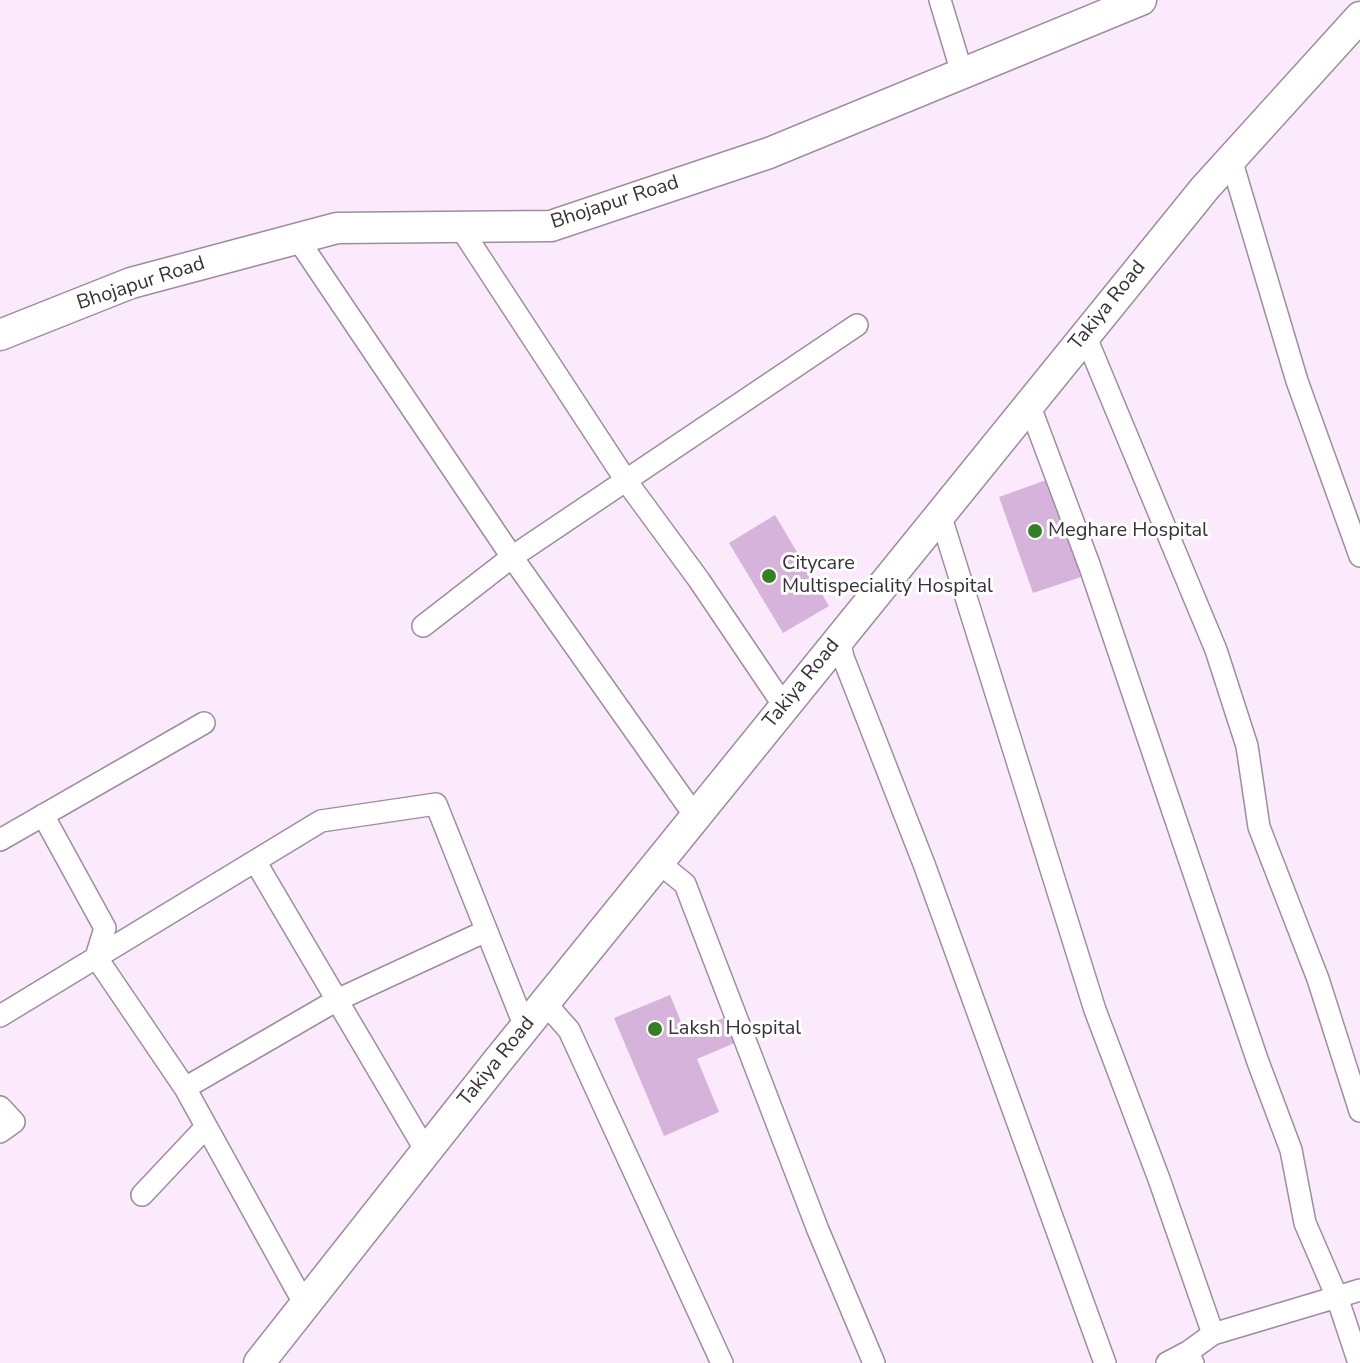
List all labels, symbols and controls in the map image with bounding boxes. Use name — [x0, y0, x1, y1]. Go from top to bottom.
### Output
street label: Bhojapur Road — [548, 171, 682, 235]
street label: Bhojapur Road — [74, 252, 208, 316]
street label: Takiya Road — [1065, 256, 1151, 356]
place label: Meghare Hospital — [1048, 519, 1208, 543]
marker: Meghare Hospital — [1026, 522, 1044, 540]
place label: Citycare Multispeciality Hospital — [782, 552, 993, 599]
marker: Citycare Multispeciality Hospital — [760, 567, 778, 585]
street label: Takiya Road — [759, 634, 845, 734]
street label: Takiya Road — [454, 1012, 540, 1112]
place label: Laksh Hospital — [668, 1017, 801, 1041]
marker: Laksh Hospital — [646, 1020, 664, 1038]

